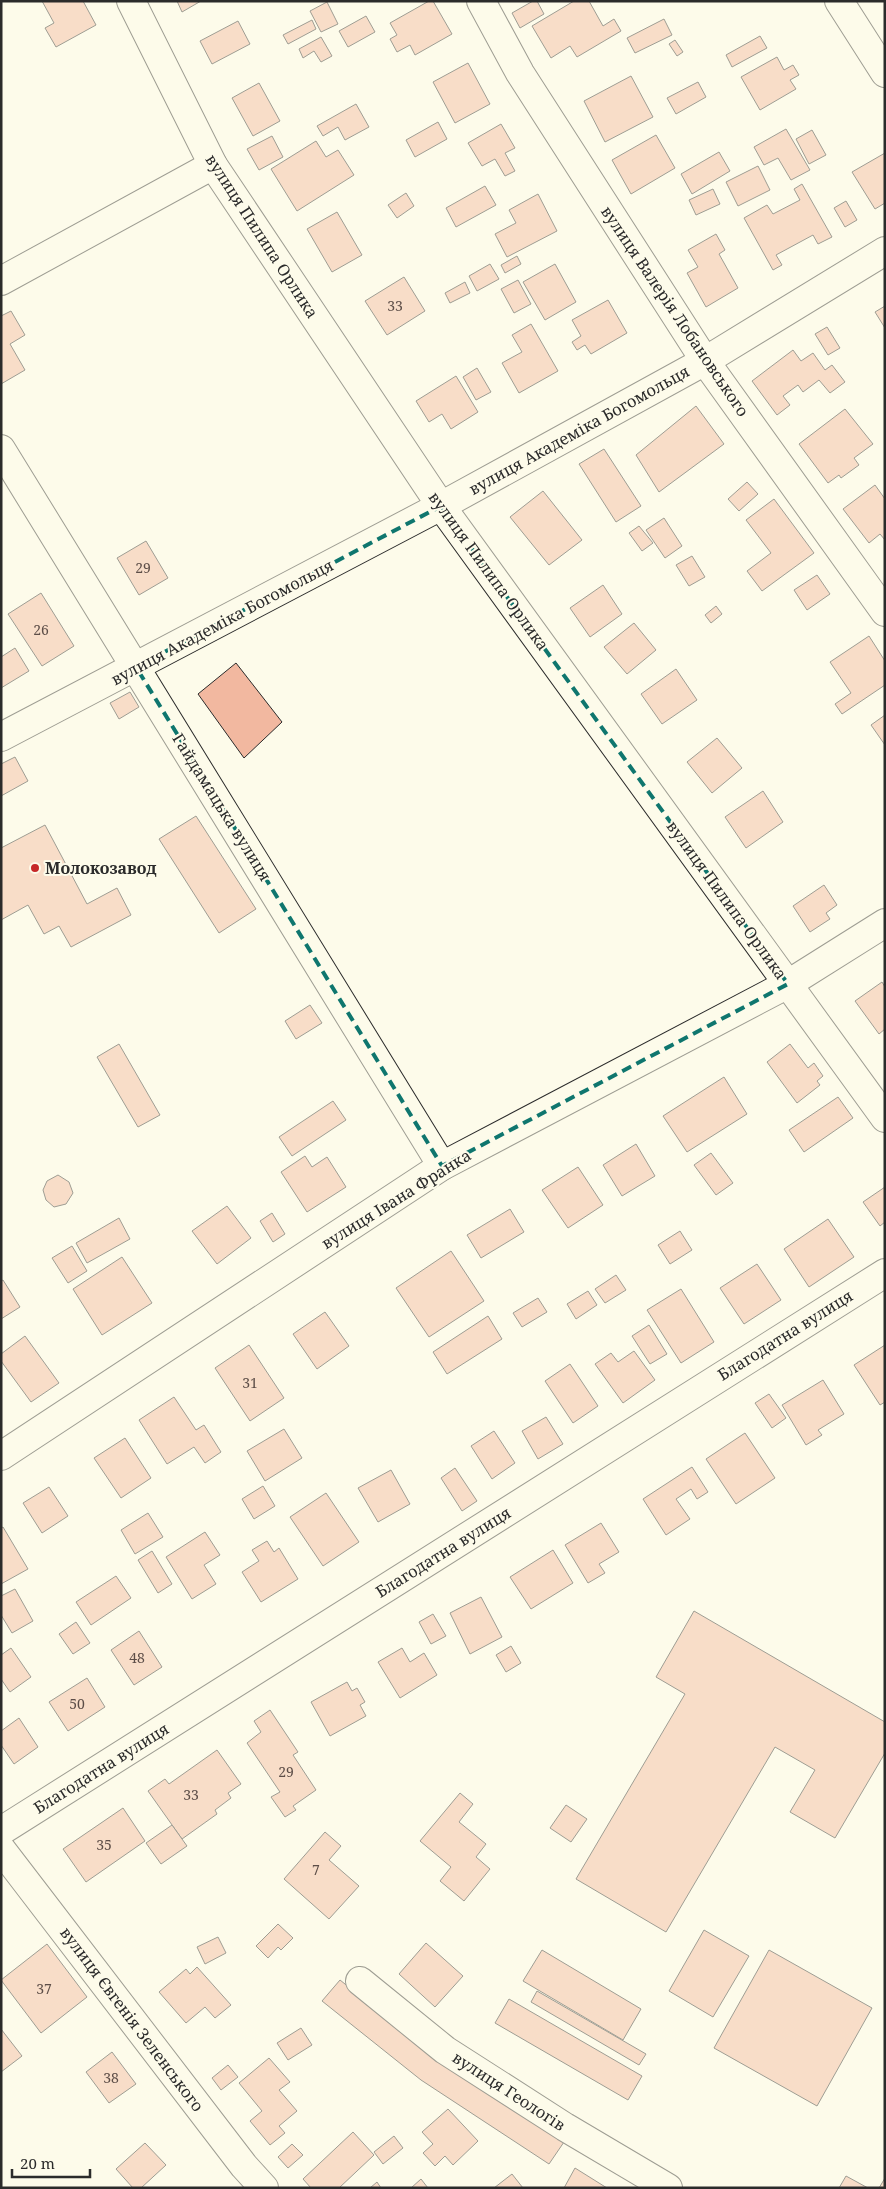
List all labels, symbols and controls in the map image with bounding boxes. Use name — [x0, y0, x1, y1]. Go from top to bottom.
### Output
street label: вулиця Пилипа Орлика — [201, 150, 323, 322]
street label: вулиця Валерія Лобановського — [596, 201, 754, 421]
house number: 33 — [387, 296, 403, 315]
street label: вулиця Академіка Богомольця — [465, 360, 693, 500]
street label: вулиця Пилипа Орлика — [424, 487, 554, 655]
street label: вулиця Академіка Богомольця — [107, 554, 337, 690]
house number: 29 — [135, 558, 151, 577]
house number: 26 — [33, 620, 49, 639]
street label: Гайдамацька вулиця — [168, 729, 276, 885]
street label: вулиця Пилипа Орлика — [662, 816, 792, 984]
place label: Молокозавод — [45, 857, 157, 879]
marker: Молокозавод — [29, 862, 41, 874]
street label: вулиця Івана Франка — [317, 1144, 475, 1254]
street label: Благодатна вулиця — [713, 1284, 857, 1386]
house number: 31 — [242, 1373, 258, 1392]
street label: Благодатна вулиця — [371, 1501, 515, 1603]
house number: 48 — [129, 1648, 145, 1667]
house number: 50 — [69, 1694, 85, 1713]
street label: Благодатна вулиця — [29, 1717, 173, 1819]
house number: 29 — [278, 1762, 294, 1781]
house number: 33 — [183, 1785, 199, 1804]
house number: 35 — [96, 1835, 112, 1854]
house number: 7 — [312, 1860, 320, 1879]
street label: вулиця Євгенія Зеленського — [55, 1922, 209, 2116]
house number: 37 — [36, 1979, 52, 1998]
street label: вулиця Геологів — [448, 2046, 570, 2136]
house number: 38 — [103, 2068, 119, 2087]
scale bar — [12, 2146, 90, 2178]
text: 20 m — [20, 2153, 55, 2173]

